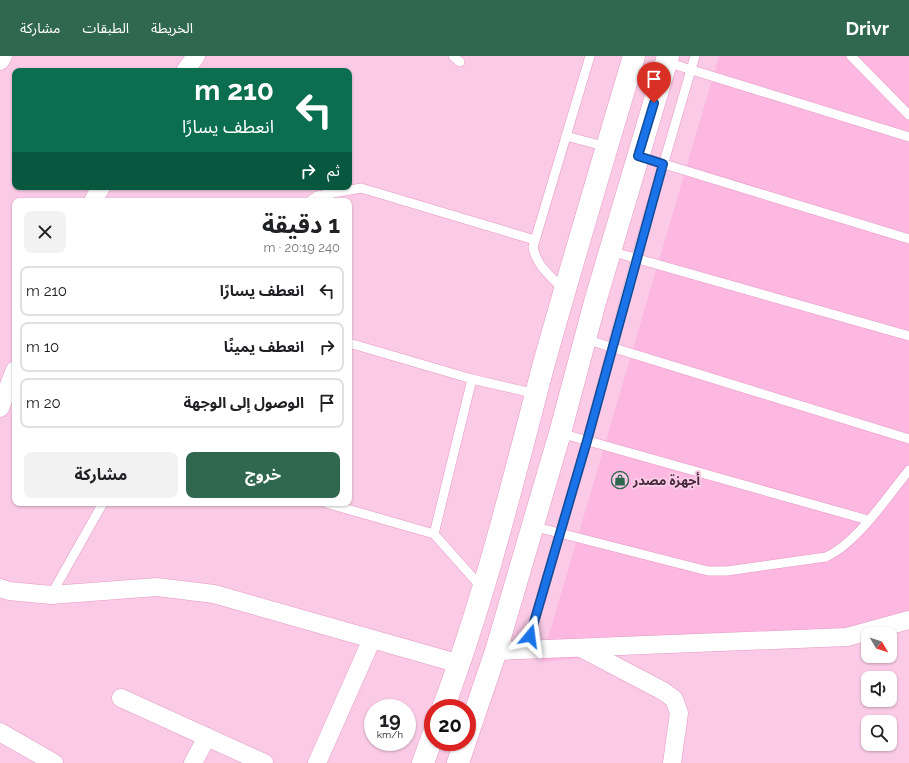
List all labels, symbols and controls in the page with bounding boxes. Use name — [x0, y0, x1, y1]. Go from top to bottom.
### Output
text: Drivr — [845, 17, 889, 39]
text: مشاركة — [20, 20, 60, 36]
text: الطبقات — [82, 20, 129, 36]
text: الخريطة — [151, 20, 193, 36]
pin — [637, 62, 671, 103]
icon: arrive — [643, 68, 665, 90]
text: 210 m — [194, 74, 274, 107]
icon: left — [288, 84, 340, 136]
text: انعطف يسارًا — [182, 116, 274, 137]
icon: right — [297, 160, 319, 182]
text: ثم — [327, 162, 340, 180]
text: 1 دقيقة — [262, 210, 340, 239]
button: close — [24, 211, 66, 253]
text: 240 m · 20:19 — [263, 240, 340, 255]
icon: left — [316, 280, 338, 302]
text: 210 m — [26, 282, 67, 300]
text: انعطف يسارًا — [220, 282, 304, 300]
icon: right — [316, 336, 338, 358]
text: 10 m — [26, 338, 59, 356]
text: انعطف يمينًا — [224, 338, 304, 356]
icon: arrive — [316, 392, 338, 414]
text: 20 m — [26, 394, 61, 412]
text: الوصول إلى الوجهة — [184, 394, 304, 412]
button: مشاركة — [24, 452, 178, 498]
button: خروج — [186, 452, 340, 498]
shop icon: أجهزة مصدر — [610, 470, 630, 490]
place label: أجهزة مصدر — [632, 472, 700, 488]
position arrow — [509, 615, 551, 657]
north arrow — [861, 627, 897, 663]
map controls — [861, 627, 897, 751]
button: sound — [861, 671, 897, 707]
speed limit sign: 20 — [424, 699, 476, 751]
text: 19 — [379, 708, 401, 732]
button: search — [861, 715, 897, 751]
text: km/h — [377, 729, 403, 740]

